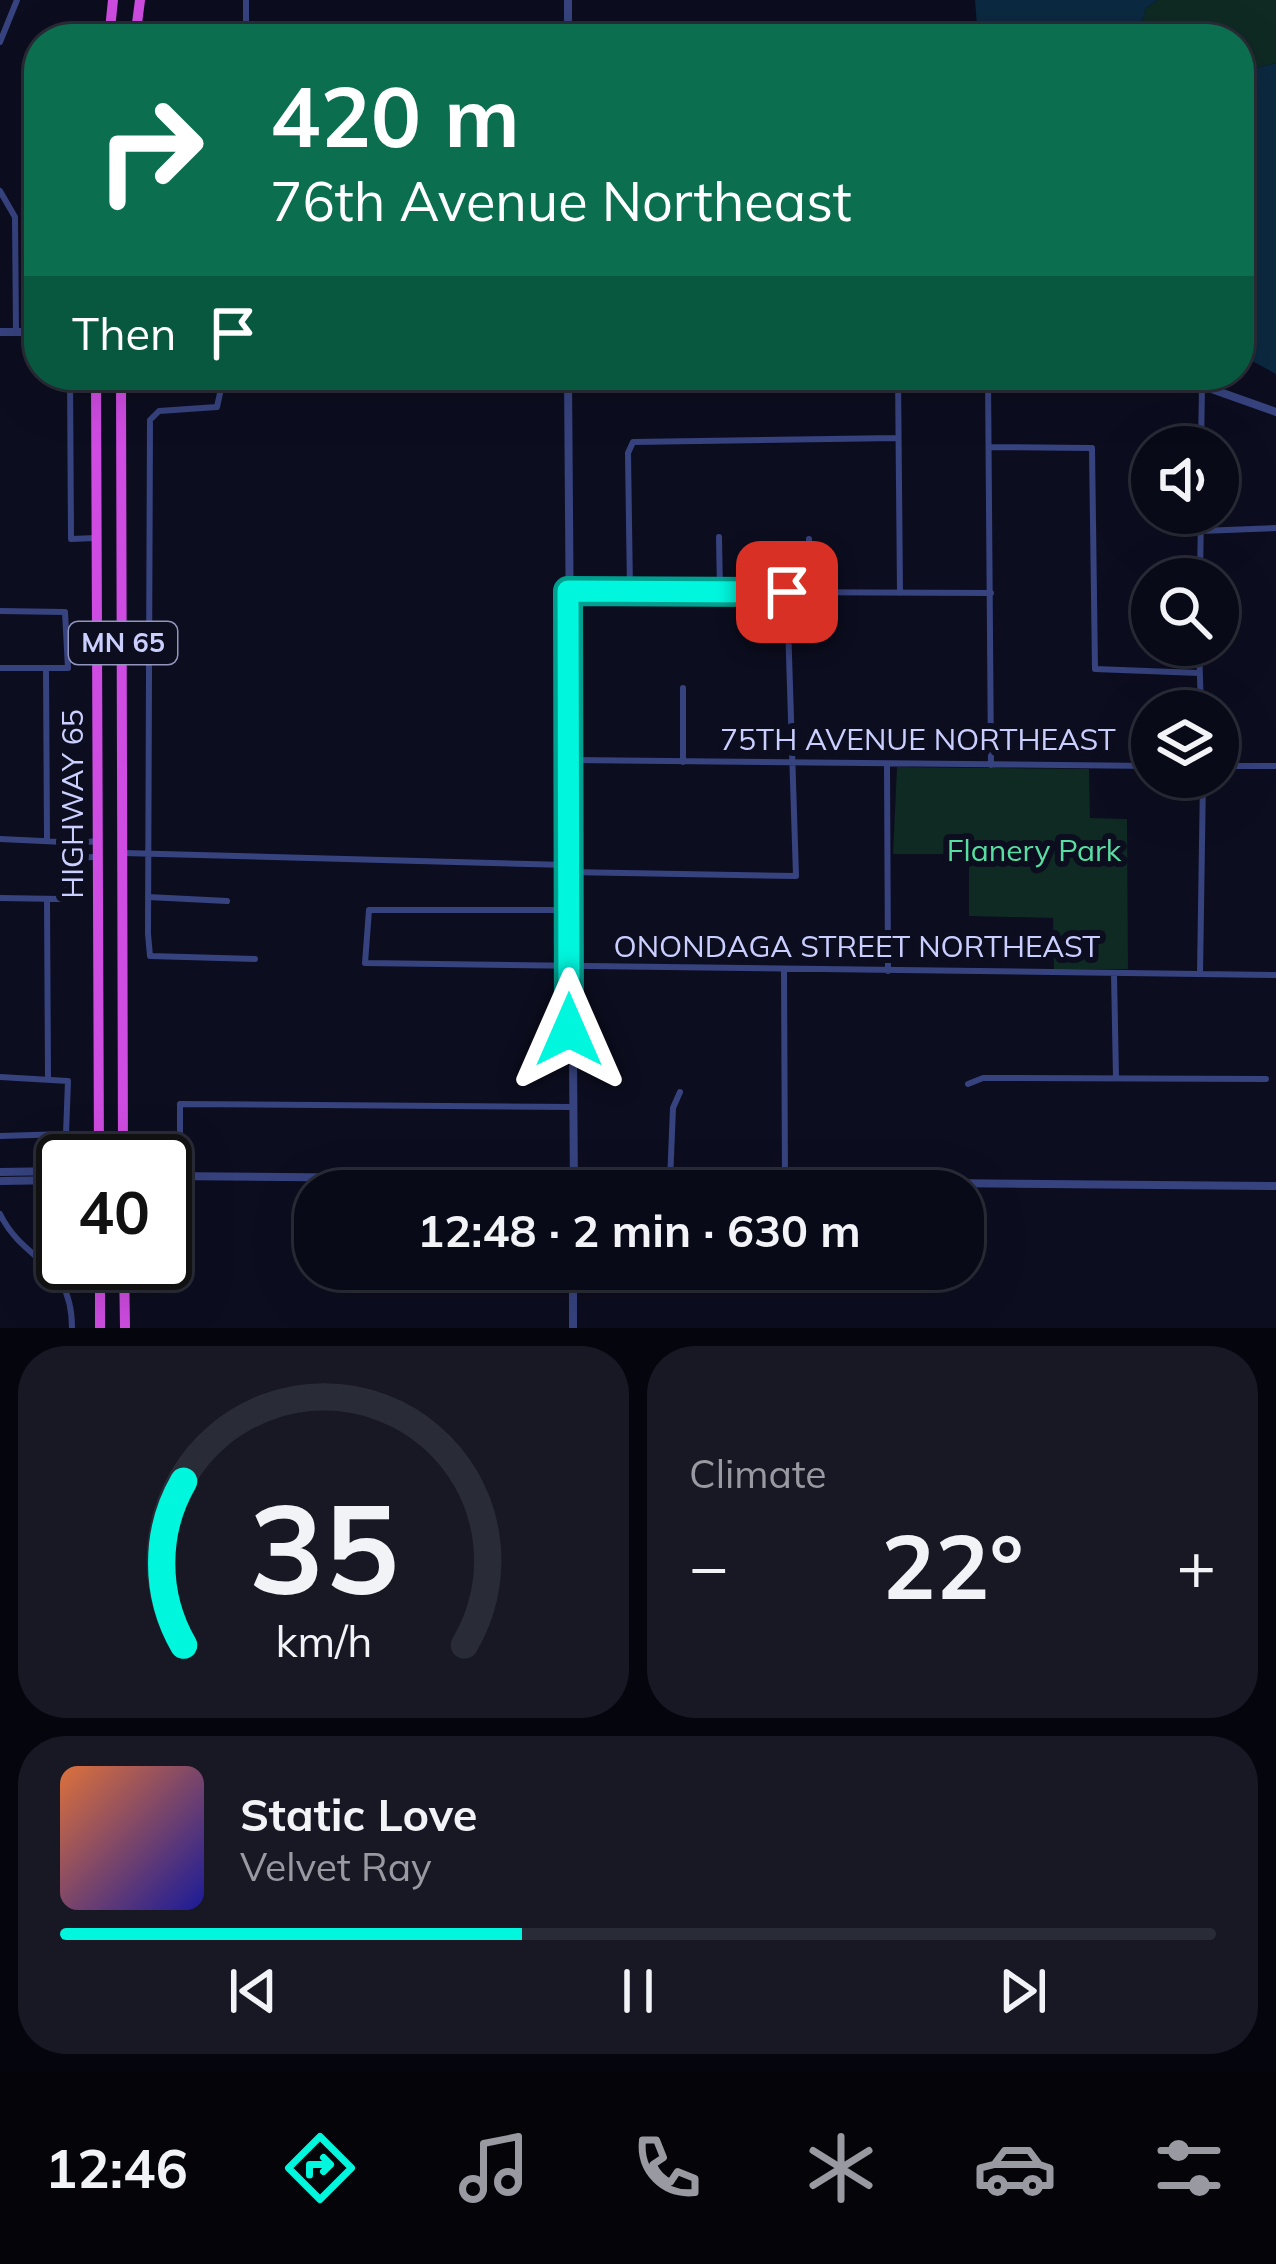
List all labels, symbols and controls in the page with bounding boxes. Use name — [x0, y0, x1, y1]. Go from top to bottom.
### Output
text: 420 m — [270, 63, 520, 168]
icon: right — [72, 72, 228, 228]
text: 76th Avenue Northeast — [270, 167, 852, 235]
icon: arrive — [200, 300, 266, 366]
text: Then — [72, 305, 176, 361]
map controls — [1131, 426, 1239, 798]
button: sound — [1131, 426, 1239, 534]
pin — [736, 541, 838, 643]
button: search — [1131, 558, 1239, 666]
icon: arrive — [754, 559, 820, 625]
road number: MN 65 — [69, 622, 177, 664]
button: layers — [1131, 690, 1239, 798]
street label: HIGHWAY 65 — [53, 709, 91, 899]
street label: 75TH AVENUE NORTHEAST — [720, 720, 1116, 758]
park label: Flanery Park — [947, 831, 1122, 869]
street label: ONONDAGA STREET NORTHEAST — [614, 927, 1100, 965]
position arrow — [506, 967, 632, 1093]
speed limit sign: 40 — [36, 1134, 192, 1290]
text: 12:48 · 2 min · 630 m — [417, 1202, 861, 1258]
text: Climate — [689, 1449, 827, 1498]
text: 35 — [249, 1469, 398, 1625]
text: 22° — [881, 1509, 1024, 1622]
text: − — [689, 1524, 729, 1607]
text: + — [1176, 1524, 1216, 1607]
text: km/h — [275, 1614, 372, 1668]
text: Static Love — [240, 1786, 477, 1842]
text: Velvet Ray — [240, 1842, 432, 1891]
icon: previous — [220, 1958, 286, 2024]
icon: pause — [605, 1958, 671, 2024]
icon: next — [990, 1958, 1056, 2024]
icon: directions — [278, 2126, 362, 2210]
icon: music — [452, 2126, 536, 2210]
icon: phone — [625, 2126, 709, 2210]
icon: climate — [799, 2126, 883, 2210]
icon: car — [973, 2126, 1057, 2210]
icon: filters — [1147, 2126, 1231, 2210]
text: 12:46 — [45, 2134, 188, 2202]

